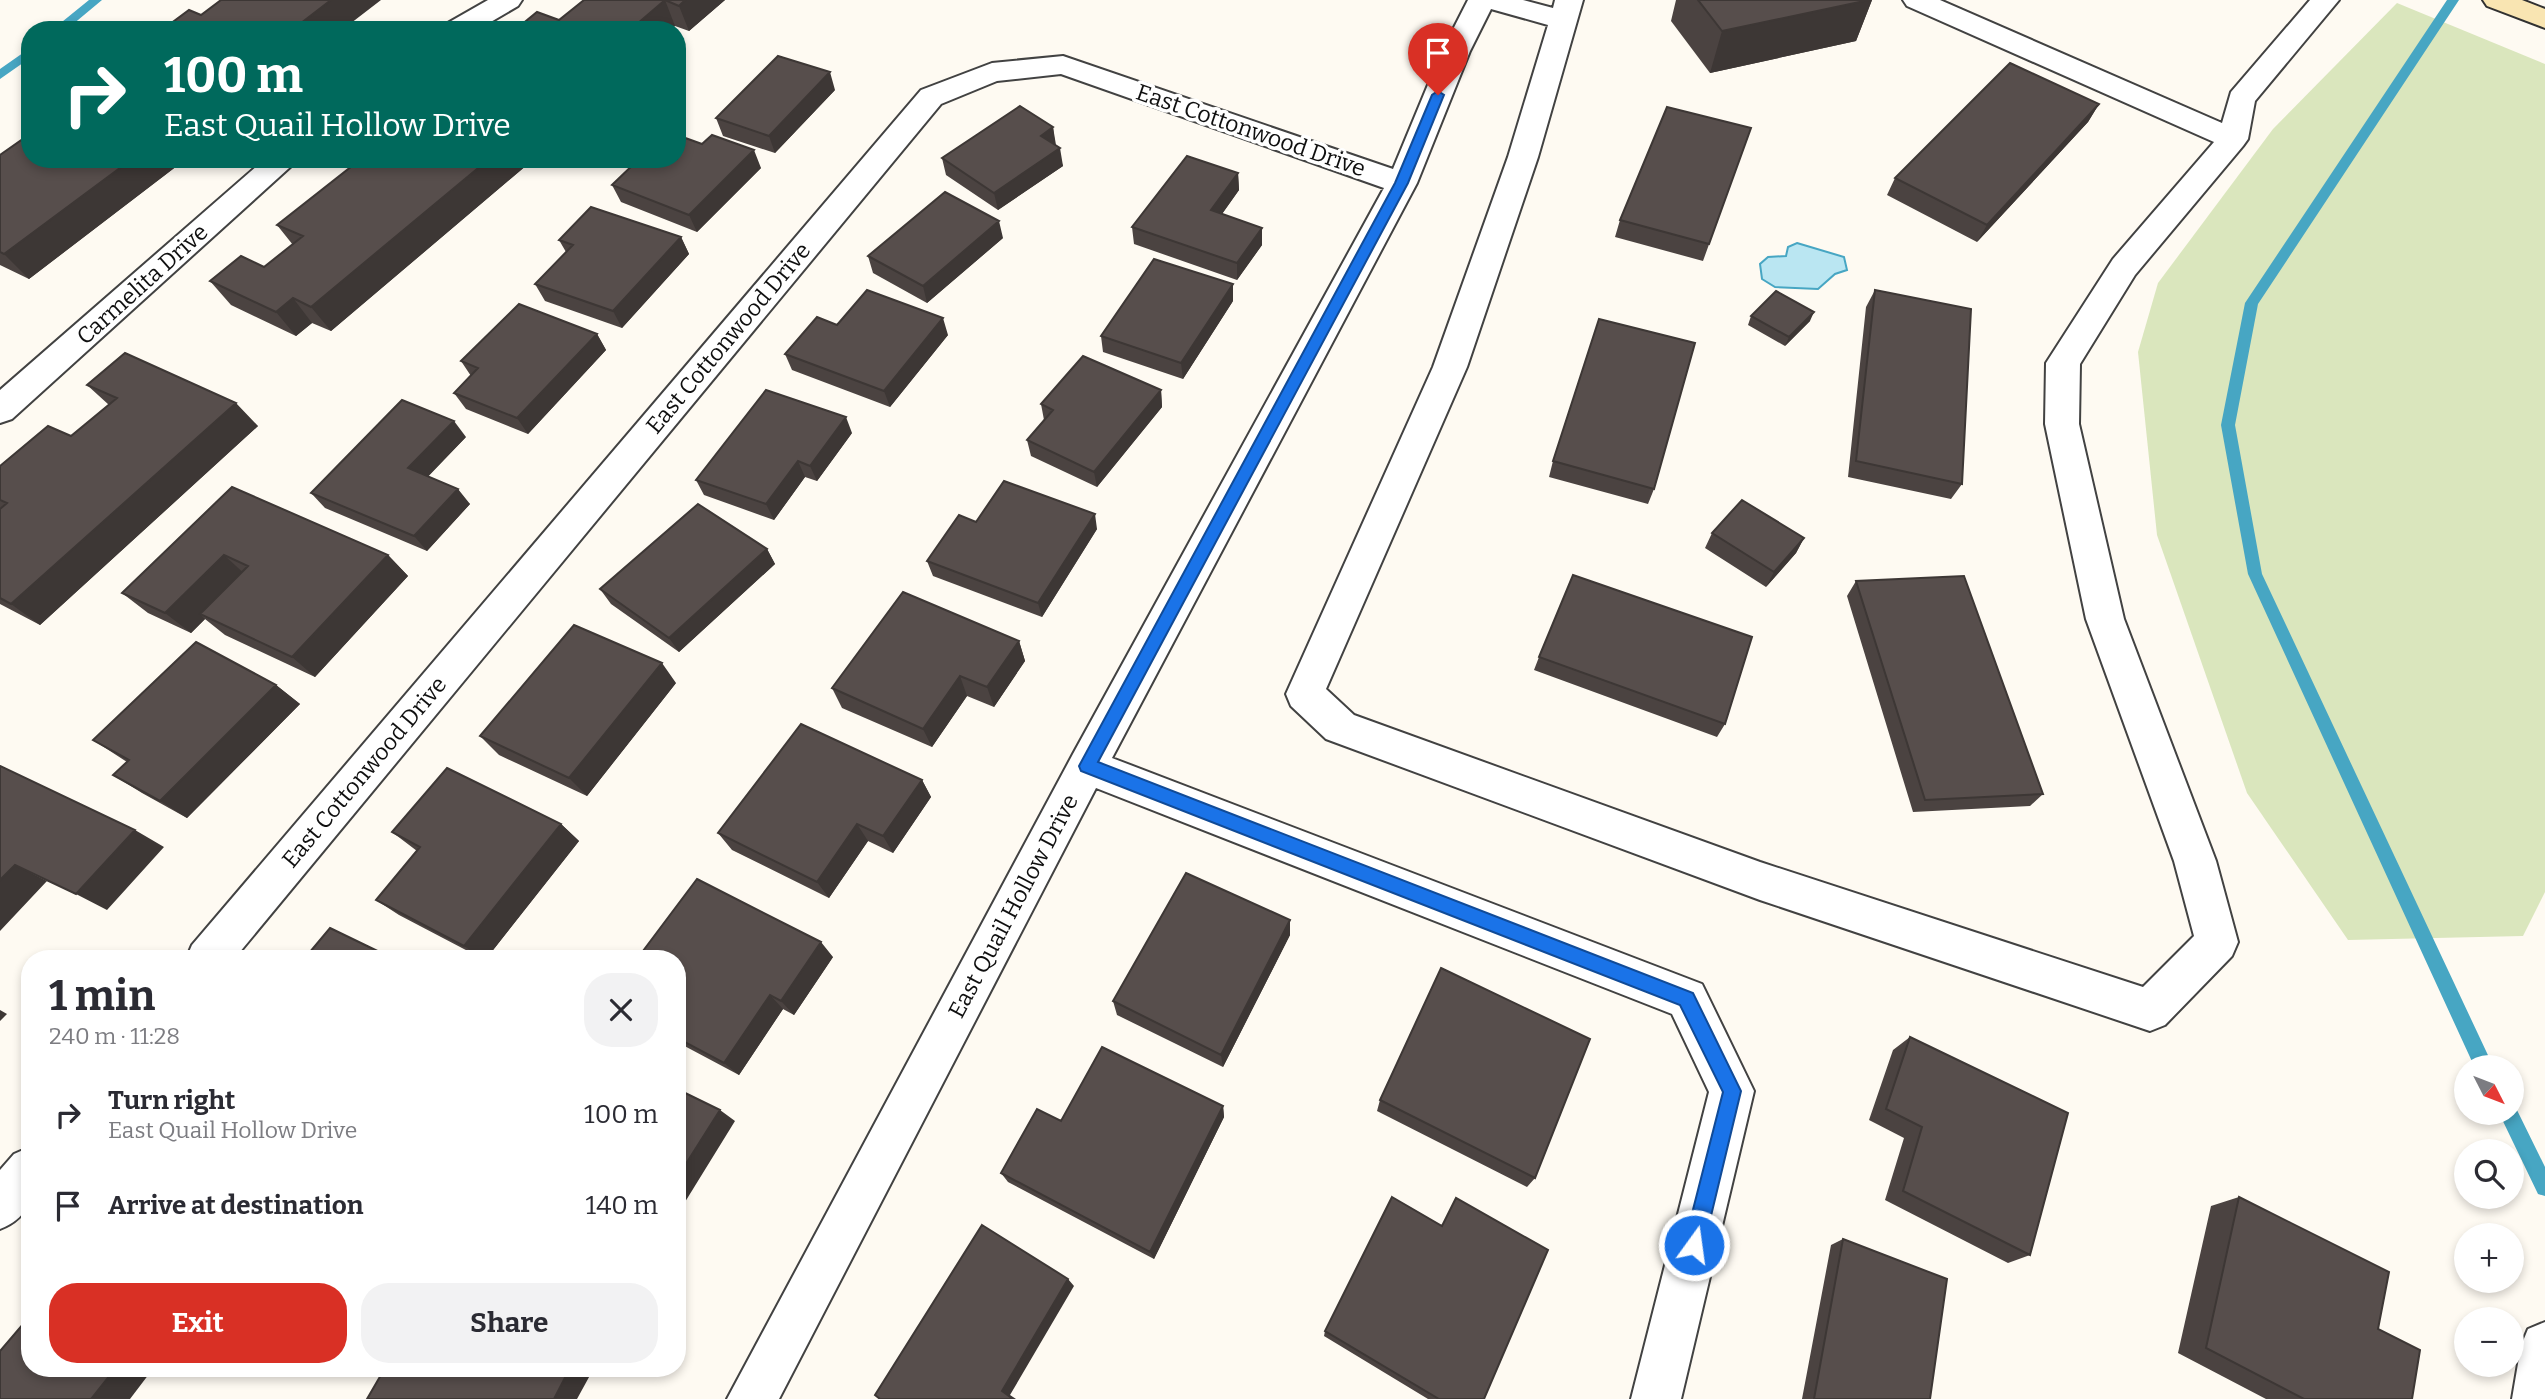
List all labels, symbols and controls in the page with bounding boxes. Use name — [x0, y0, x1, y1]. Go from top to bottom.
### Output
pin — [1408, 23, 1468, 95]
icon: arrive — [1419, 34, 1457, 72]
text: 100 m — [164, 46, 303, 105]
icon: right — [49, 49, 140, 140]
street label: East Cottonwood Drive — [1133, 78, 1369, 182]
text: East Quail Hollow Drive — [164, 106, 511, 144]
street label: Carmelita Drive — [71, 218, 213, 350]
street label: East Cottonwood Drive — [640, 237, 816, 439]
street label: East Cottonwood Drive — [276, 671, 452, 873]
street label: East Quail Hollow Drive — [942, 789, 1084, 1023]
text: 1 min — [49, 971, 155, 1021]
button: close — [584, 973, 658, 1047]
text: 240 m · 11:28 — [49, 1022, 180, 1050]
north arrow — [2454, 1055, 2524, 1125]
map controls — [2454, 1055, 2524, 1377]
text: Turn right — [108, 1085, 235, 1116]
icon: right — [49, 1096, 87, 1134]
text: 100 m — [584, 1099, 658, 1130]
text: East Quail Hollow Drive — [108, 1116, 357, 1144]
button: search — [2454, 1139, 2524, 1209]
icon: arrive — [49, 1187, 87, 1225]
text: Arrive at destination — [108, 1190, 363, 1221]
text: 140 m — [586, 1190, 658, 1221]
position arrow — [1657, 1208, 1731, 1282]
button: + — [2454, 1223, 2524, 1293]
button: Exit — [49, 1283, 347, 1363]
button: Share — [361, 1283, 658, 1363]
button: − — [2454, 1307, 2524, 1377]

